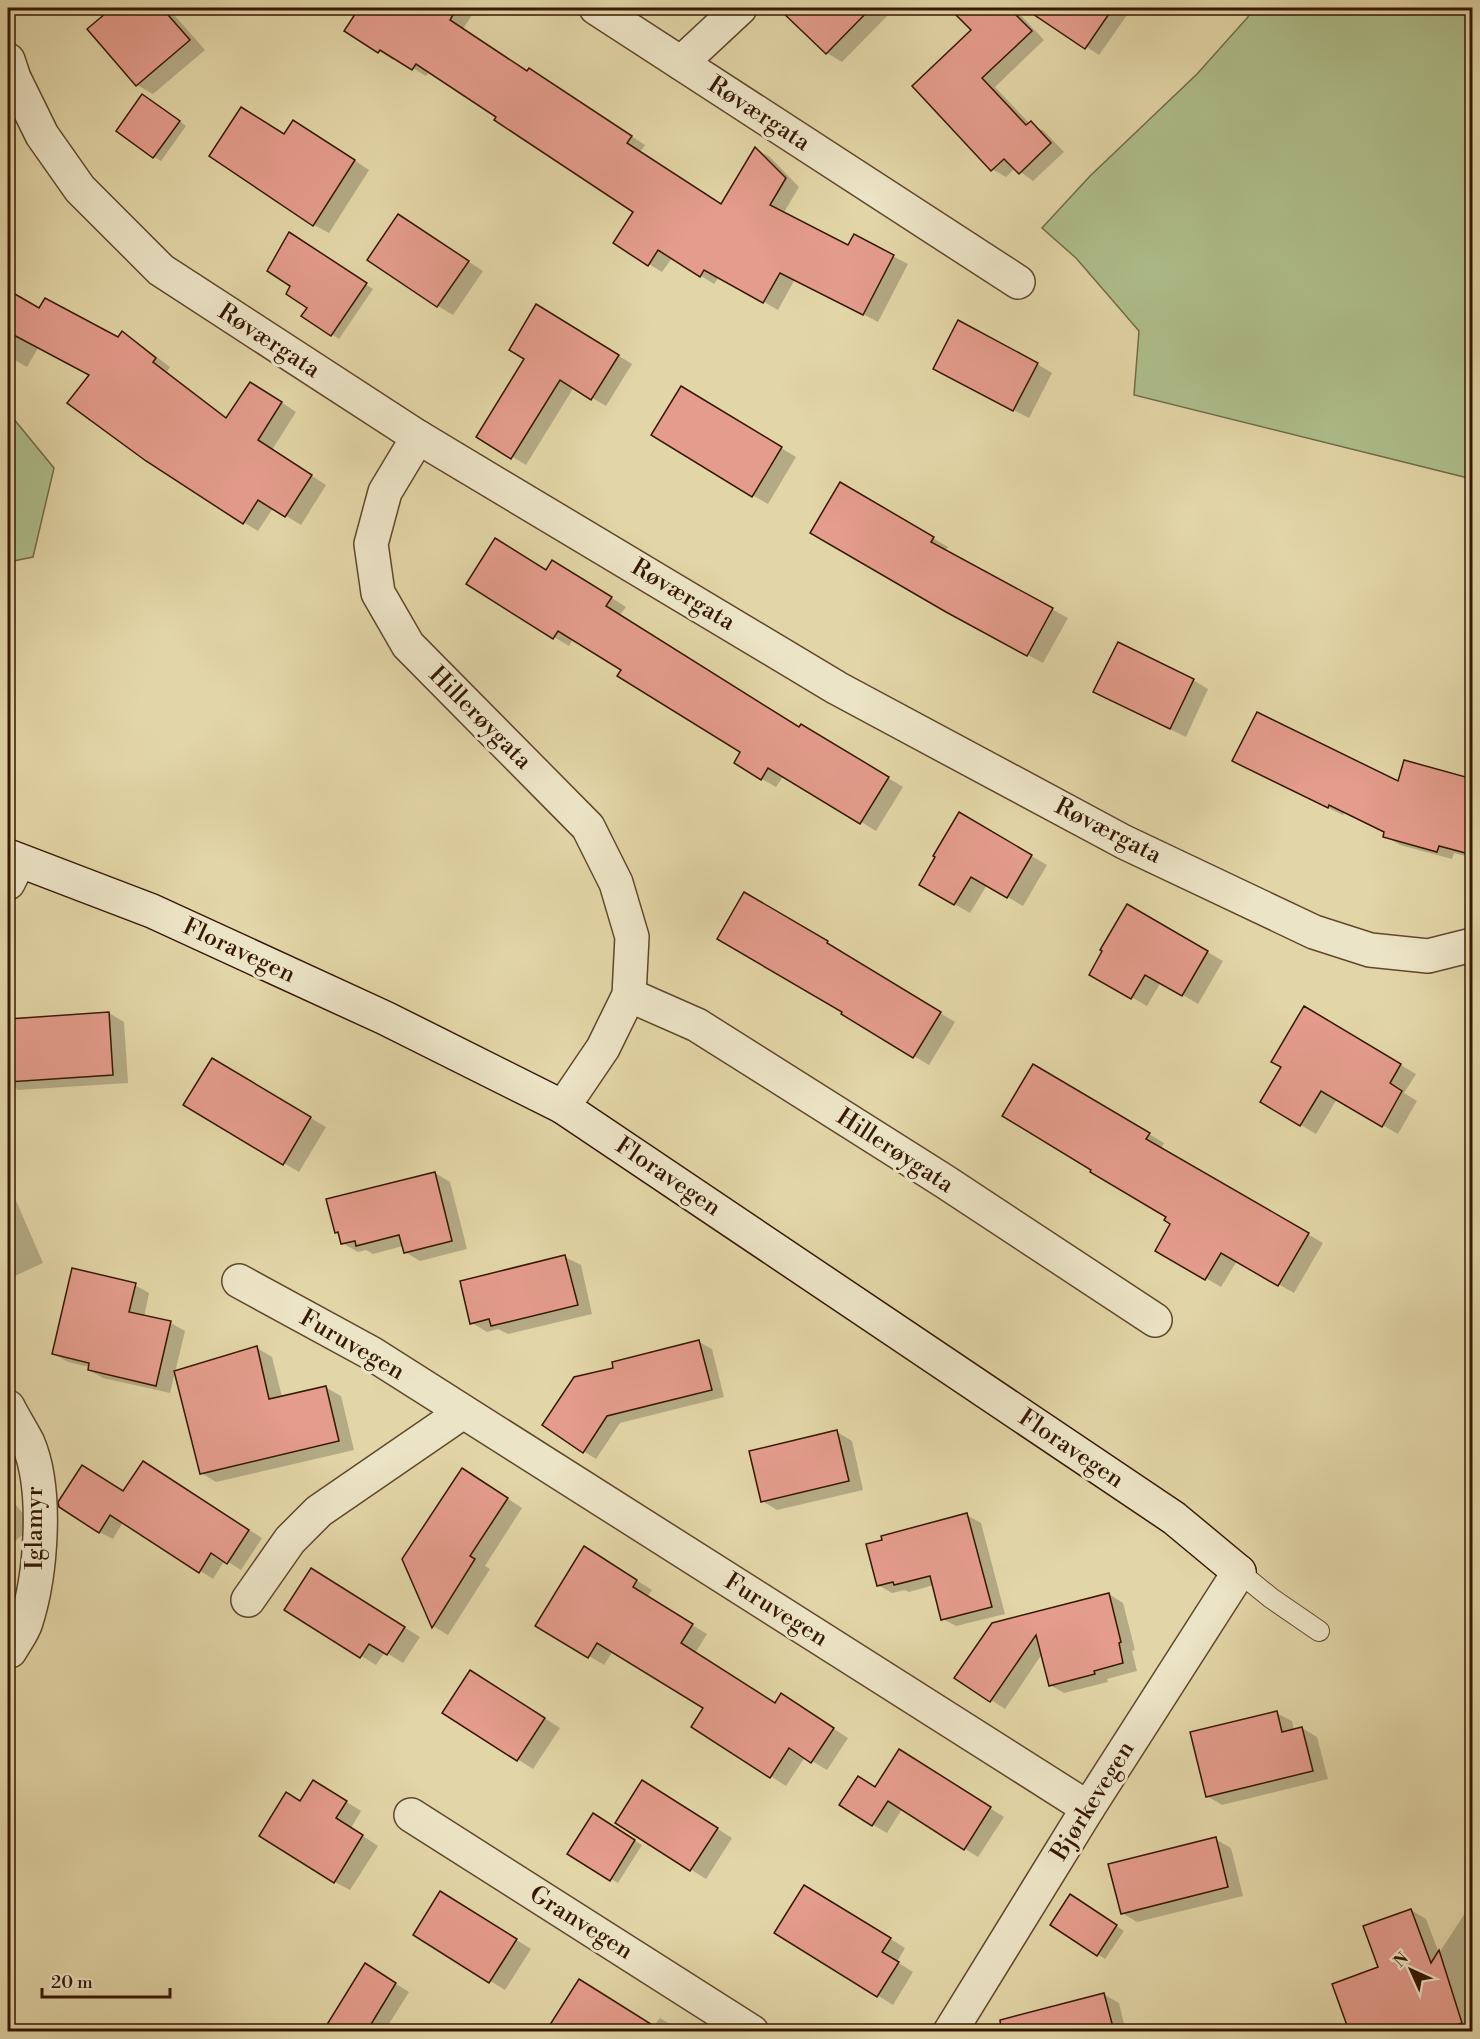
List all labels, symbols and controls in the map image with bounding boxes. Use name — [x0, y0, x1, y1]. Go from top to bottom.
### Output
street label: Røværgata — [702, 70, 816, 159]
street label: Røværgata — [212, 297, 326, 386]
street label: Røværgata — [626, 552, 741, 638]
street label: Hillerøygata — [422, 660, 539, 777]
street label: Røværgata — [1050, 791, 1167, 871]
street label: Floravegen — [178, 912, 300, 990]
street label: Hillerøygata — [831, 1102, 960, 1200]
street label: Floravegen — [610, 1131, 726, 1223]
street label: Furuvegen — [294, 1303, 410, 1387]
street label: Floravegen — [1013, 1403, 1129, 1495]
street label: Iglamyr — [20, 1486, 50, 1570]
street label: Furuvegen — [719, 1566, 833, 1654]
street label: Bjørkevegen — [1044, 1736, 1141, 1867]
street label: Granvegen — [524, 1879, 638, 1967]
north arrow — [1381, 1940, 1441, 2000]
text: N — [1390, 1948, 1413, 1972]
scale bar — [42, 1961, 170, 1999]
text: 20 m — [51, 1971, 93, 1994]

